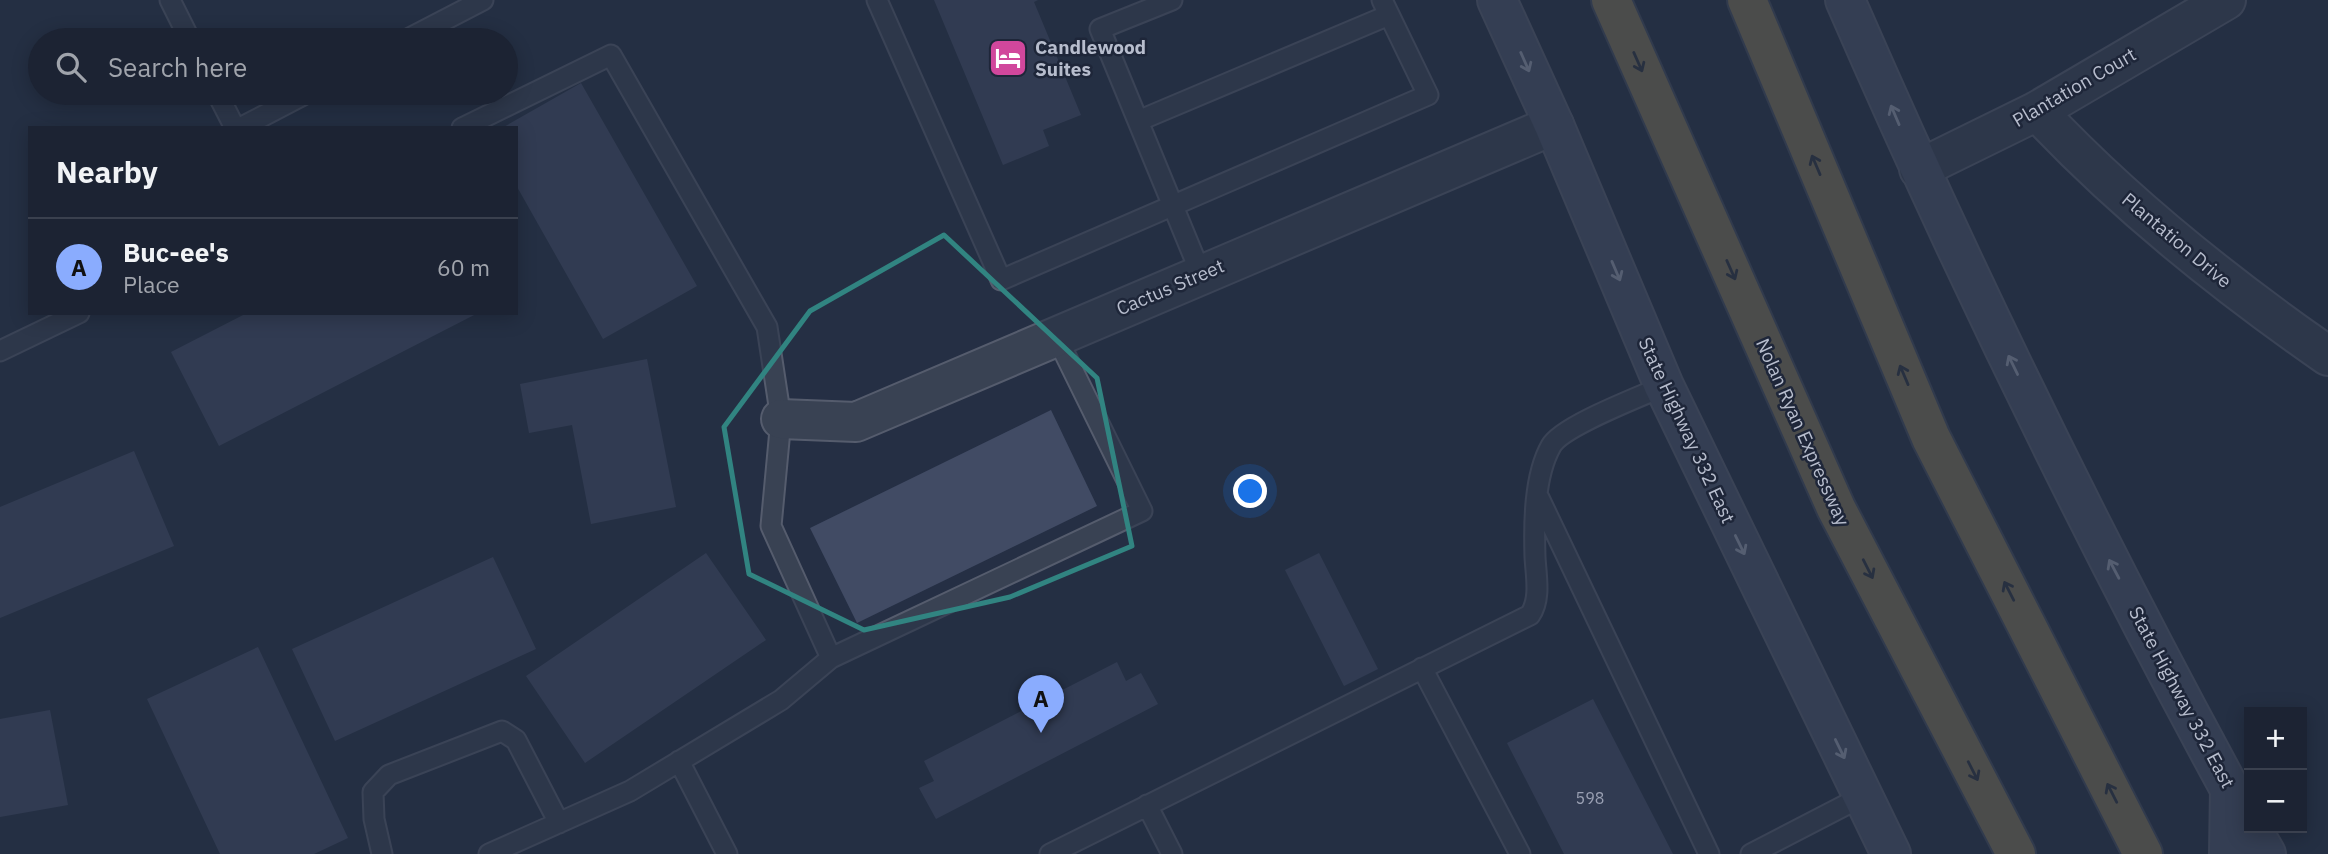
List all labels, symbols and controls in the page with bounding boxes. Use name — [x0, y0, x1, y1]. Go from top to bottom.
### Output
search box — [28, 28, 518, 105]
place label: Candlewood Suites — [1035, 35, 1146, 81]
hotel icon: Candlewood Suites — [987, 37, 1029, 79]
street label: Plantation Court — [2008, 42, 2140, 132]
icon: search — [52, 48, 90, 86]
text: Search here — [108, 50, 247, 84]
one-way arrow — [1519, 51, 1532, 72]
one-way arrow — [1633, 51, 1646, 73]
one-way arrow — [1888, 105, 1901, 126]
text: Nearby — [56, 152, 158, 191]
one-way arrow — [1809, 155, 1822, 176]
street label: Plantation Drive — [2117, 187, 2237, 293]
text: Buc-ee's — [123, 235, 229, 269]
text: A — [71, 252, 87, 282]
text: 60 m — [437, 252, 490, 282]
street label: Cactus Street — [1112, 254, 1228, 320]
one-way arrow — [1725, 259, 1738, 281]
one-way arrow — [1610, 260, 1623, 281]
text: Place — [123, 269, 180, 299]
street label: State Highway 332 East — [1633, 333, 1741, 527]
street label: Nolan Ryan Expressway — [1751, 335, 1855, 530]
one-way arrow — [2006, 355, 2019, 376]
one-way arrow — [1897, 365, 1910, 386]
your location — [1233, 474, 1267, 508]
one-way arrow — [1734, 534, 1748, 555]
one-way arrow — [1862, 558, 1875, 579]
one-way arrow — [2107, 559, 2120, 580]
one-way arrow — [2001, 581, 2015, 602]
street label: State Highway 332 East — [2124, 602, 2240, 792]
pin: A — [1018, 675, 1064, 733]
map controls — [2244, 707, 2307, 833]
button: + — [2244, 707, 2307, 770]
one-way arrow — [1834, 738, 1847, 759]
one-way arrow — [1967, 760, 1980, 781]
button: − — [2244, 770, 2307, 833]
one-way arrow — [2105, 783, 2119, 804]
house number: 598 — [1576, 788, 1604, 808]

